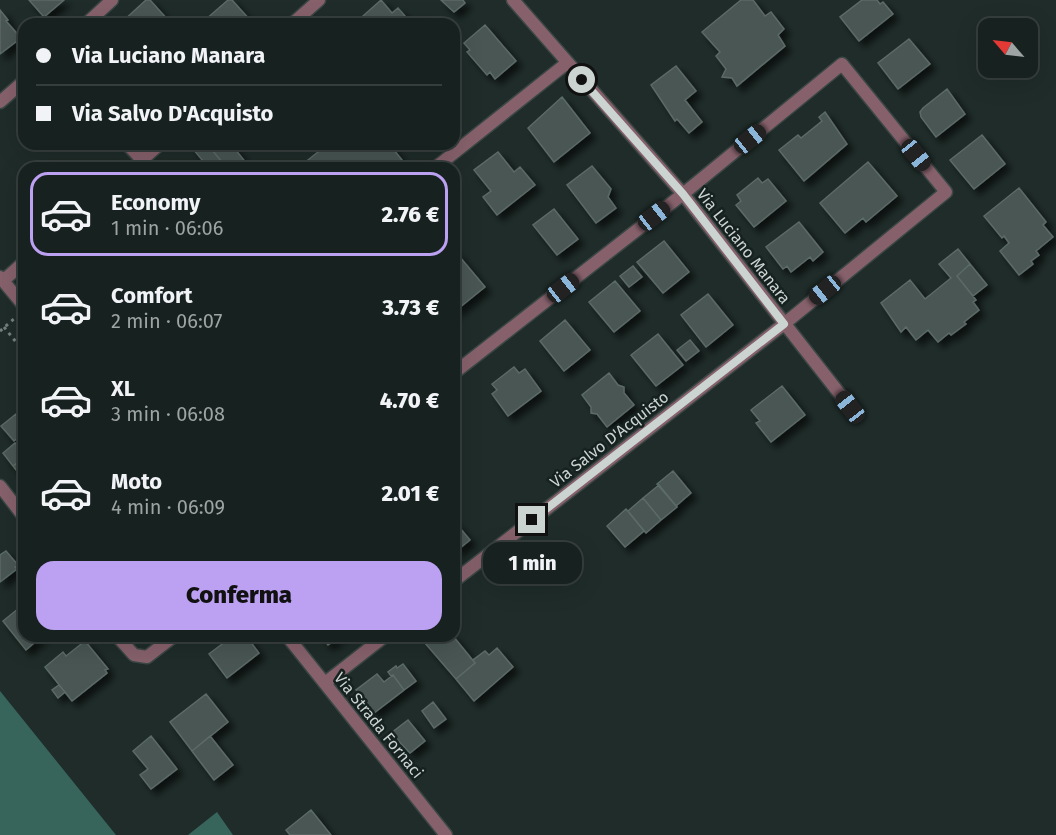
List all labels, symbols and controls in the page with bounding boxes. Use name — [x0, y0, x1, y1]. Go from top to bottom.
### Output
north arrow — [978, 18, 1038, 78]
map controls — [978, 18, 1038, 78]
text: Via Luciano Manara — [72, 42, 265, 69]
route start — [568, 66, 595, 93]
text: Via Salvo D'Acquisto — [72, 100, 273, 127]
car — [730, 121, 770, 157]
car — [898, 135, 934, 175]
street label: Via Luciano Manara — [693, 185, 794, 308]
icon: car — [39, 187, 93, 241]
text: Economy — [111, 189, 200, 216]
car — [634, 198, 674, 234]
text: 2.76 € — [381, 201, 439, 228]
text: 1 min · 06:06 — [111, 216, 223, 240]
car — [543, 270, 583, 306]
car — [805, 272, 845, 308]
icon: car — [39, 280, 93, 334]
text: Comfort — [111, 282, 192, 309]
text: 3.73 € — [382, 294, 439, 321]
text: 2 min · 06:07 — [111, 309, 222, 333]
icon: car — [39, 373, 93, 427]
text: XL — [111, 375, 135, 402]
text: 4.70 € — [380, 387, 439, 414]
street label: Via Salvo D'Acquisto — [546, 387, 672, 492]
car — [832, 387, 868, 427]
text: 3 min · 06:08 — [111, 402, 225, 426]
icon: car — [39, 466, 93, 520]
text: Moto — [111, 468, 162, 495]
text: 2.01 € — [381, 480, 439, 507]
text: 4 min · 06:09 — [111, 495, 225, 519]
route end — [518, 506, 545, 533]
callout: 1 min — [482, 541, 582, 583]
text: 1 min — [509, 551, 556, 575]
button: Conferma — [36, 561, 442, 630]
street label: Via Strada Fornaci — [330, 669, 427, 782]

